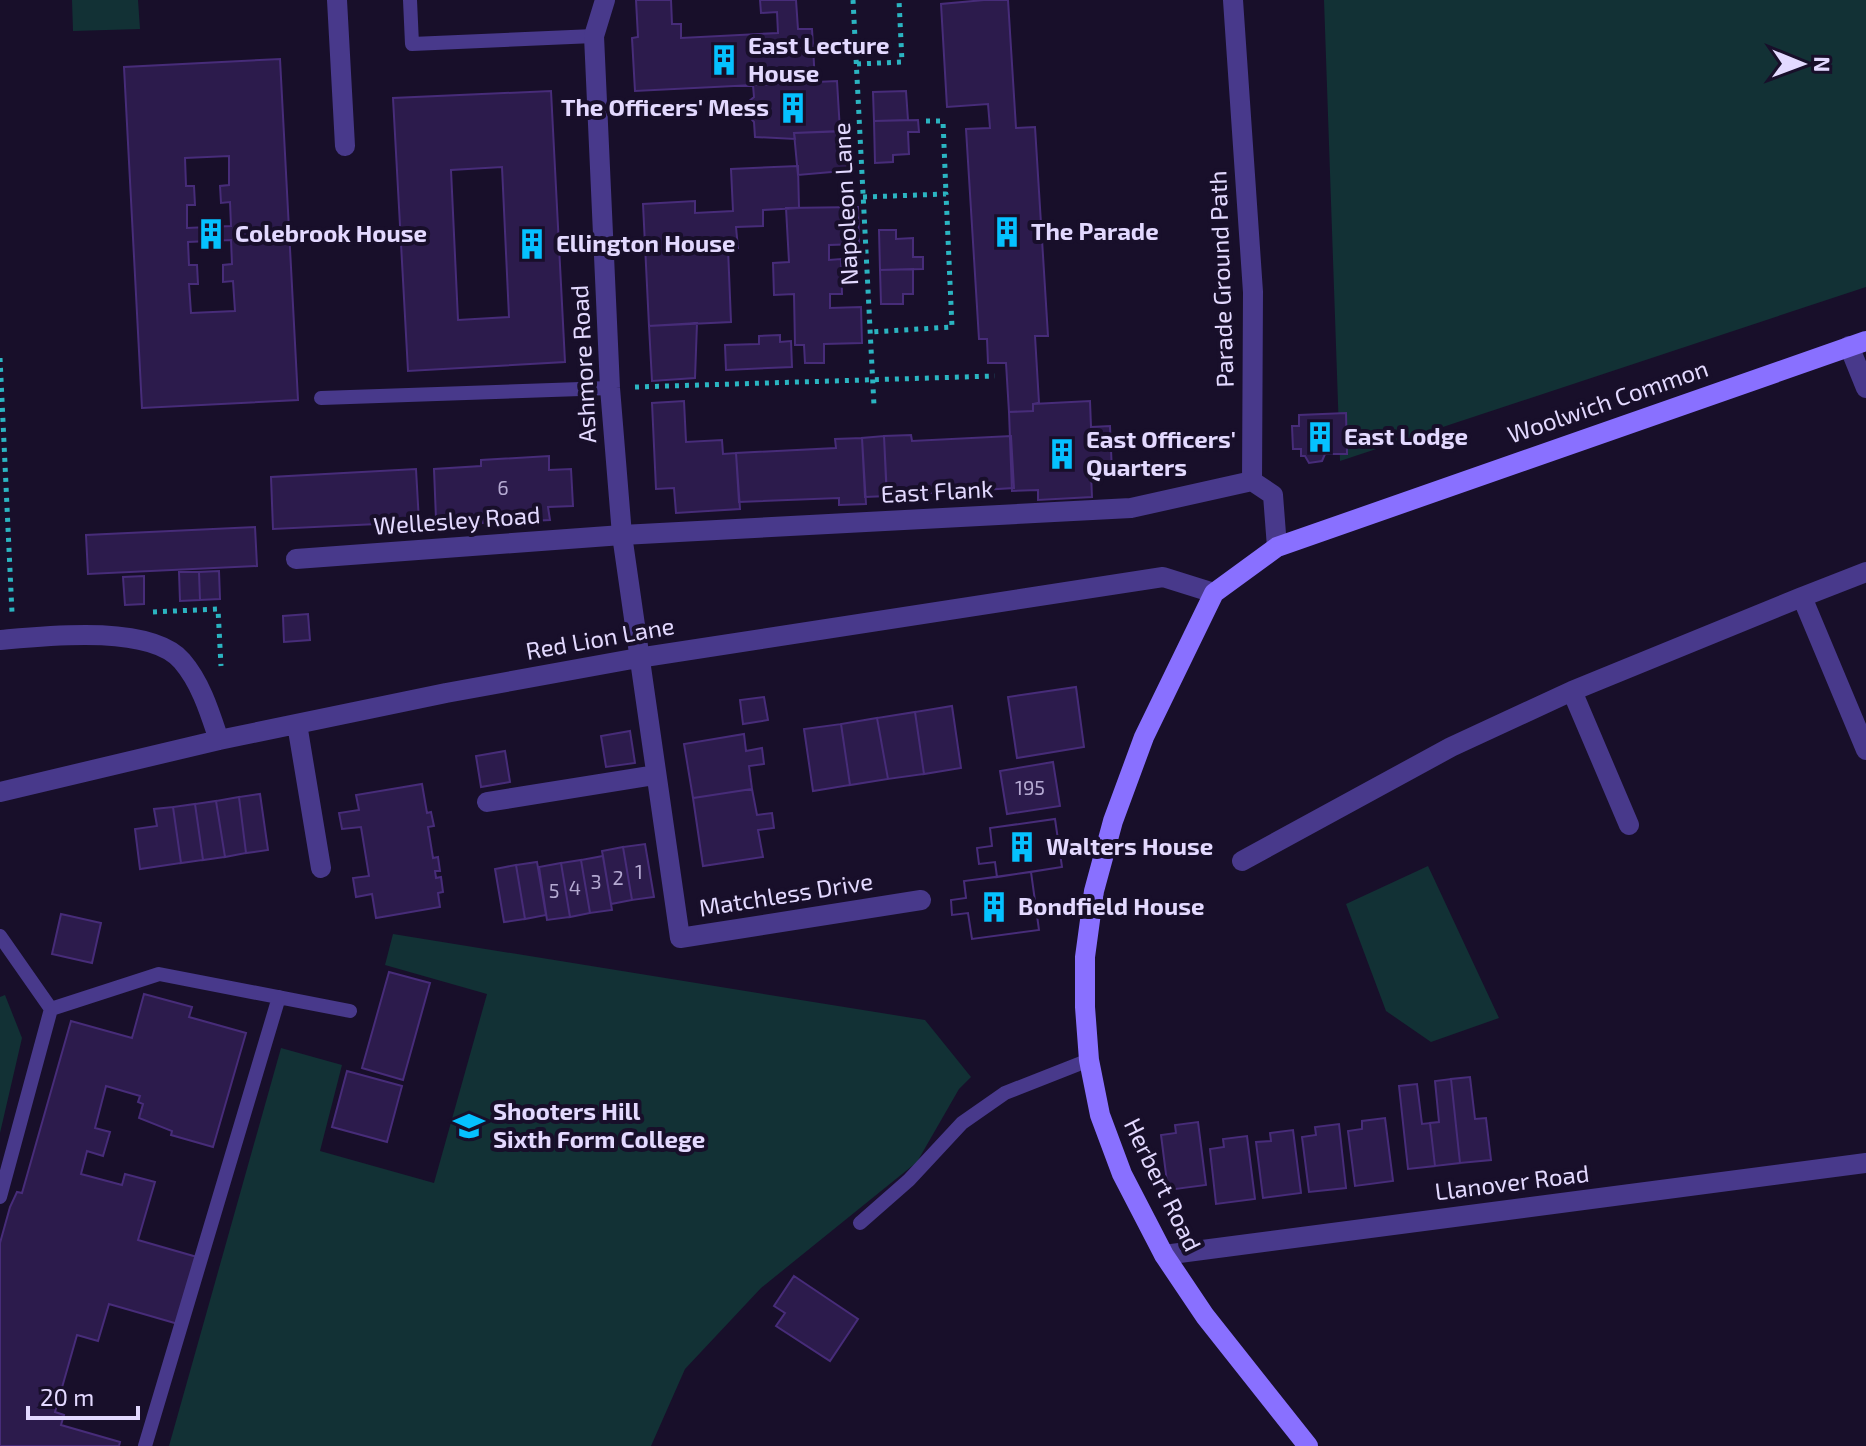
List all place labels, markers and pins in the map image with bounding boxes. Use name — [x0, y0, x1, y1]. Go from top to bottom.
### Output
place label: East Lecture House — [748, 30, 890, 87]
building icon: East Lecture House — [707, 43, 741, 77]
building icon: The Officers' Mess — [776, 91, 810, 125]
place label: The Officers' Mess — [561, 92, 769, 121]
building icon: The Parade — [990, 215, 1024, 249]
place label: The Parade — [1031, 216, 1159, 245]
building icon: Colebrook House — [194, 217, 228, 251]
place label: Colebrook House — [235, 218, 427, 247]
building icon: Ellington House — [515, 227, 549, 261]
place label: Ellington House — [556, 228, 735, 257]
building icon: East Lodge — [1303, 420, 1337, 454]
place label: East Lodge — [1344, 421, 1468, 450]
place label: East Officers' Quarters — [1086, 424, 1236, 482]
building icon: East Officers' Quarters — [1045, 437, 1079, 471]
building icon: Walters House — [1005, 830, 1039, 864]
place label: Walters House — [1046, 831, 1213, 860]
building icon: Bondfield House — [977, 890, 1011, 924]
place label: Bondfield House — [1018, 891, 1204, 920]
place label: Shooters Hill Sixth Form College — [493, 1096, 705, 1153]
school or university icon: Shooters Hill Sixth Form College — [452, 1109, 486, 1143]

